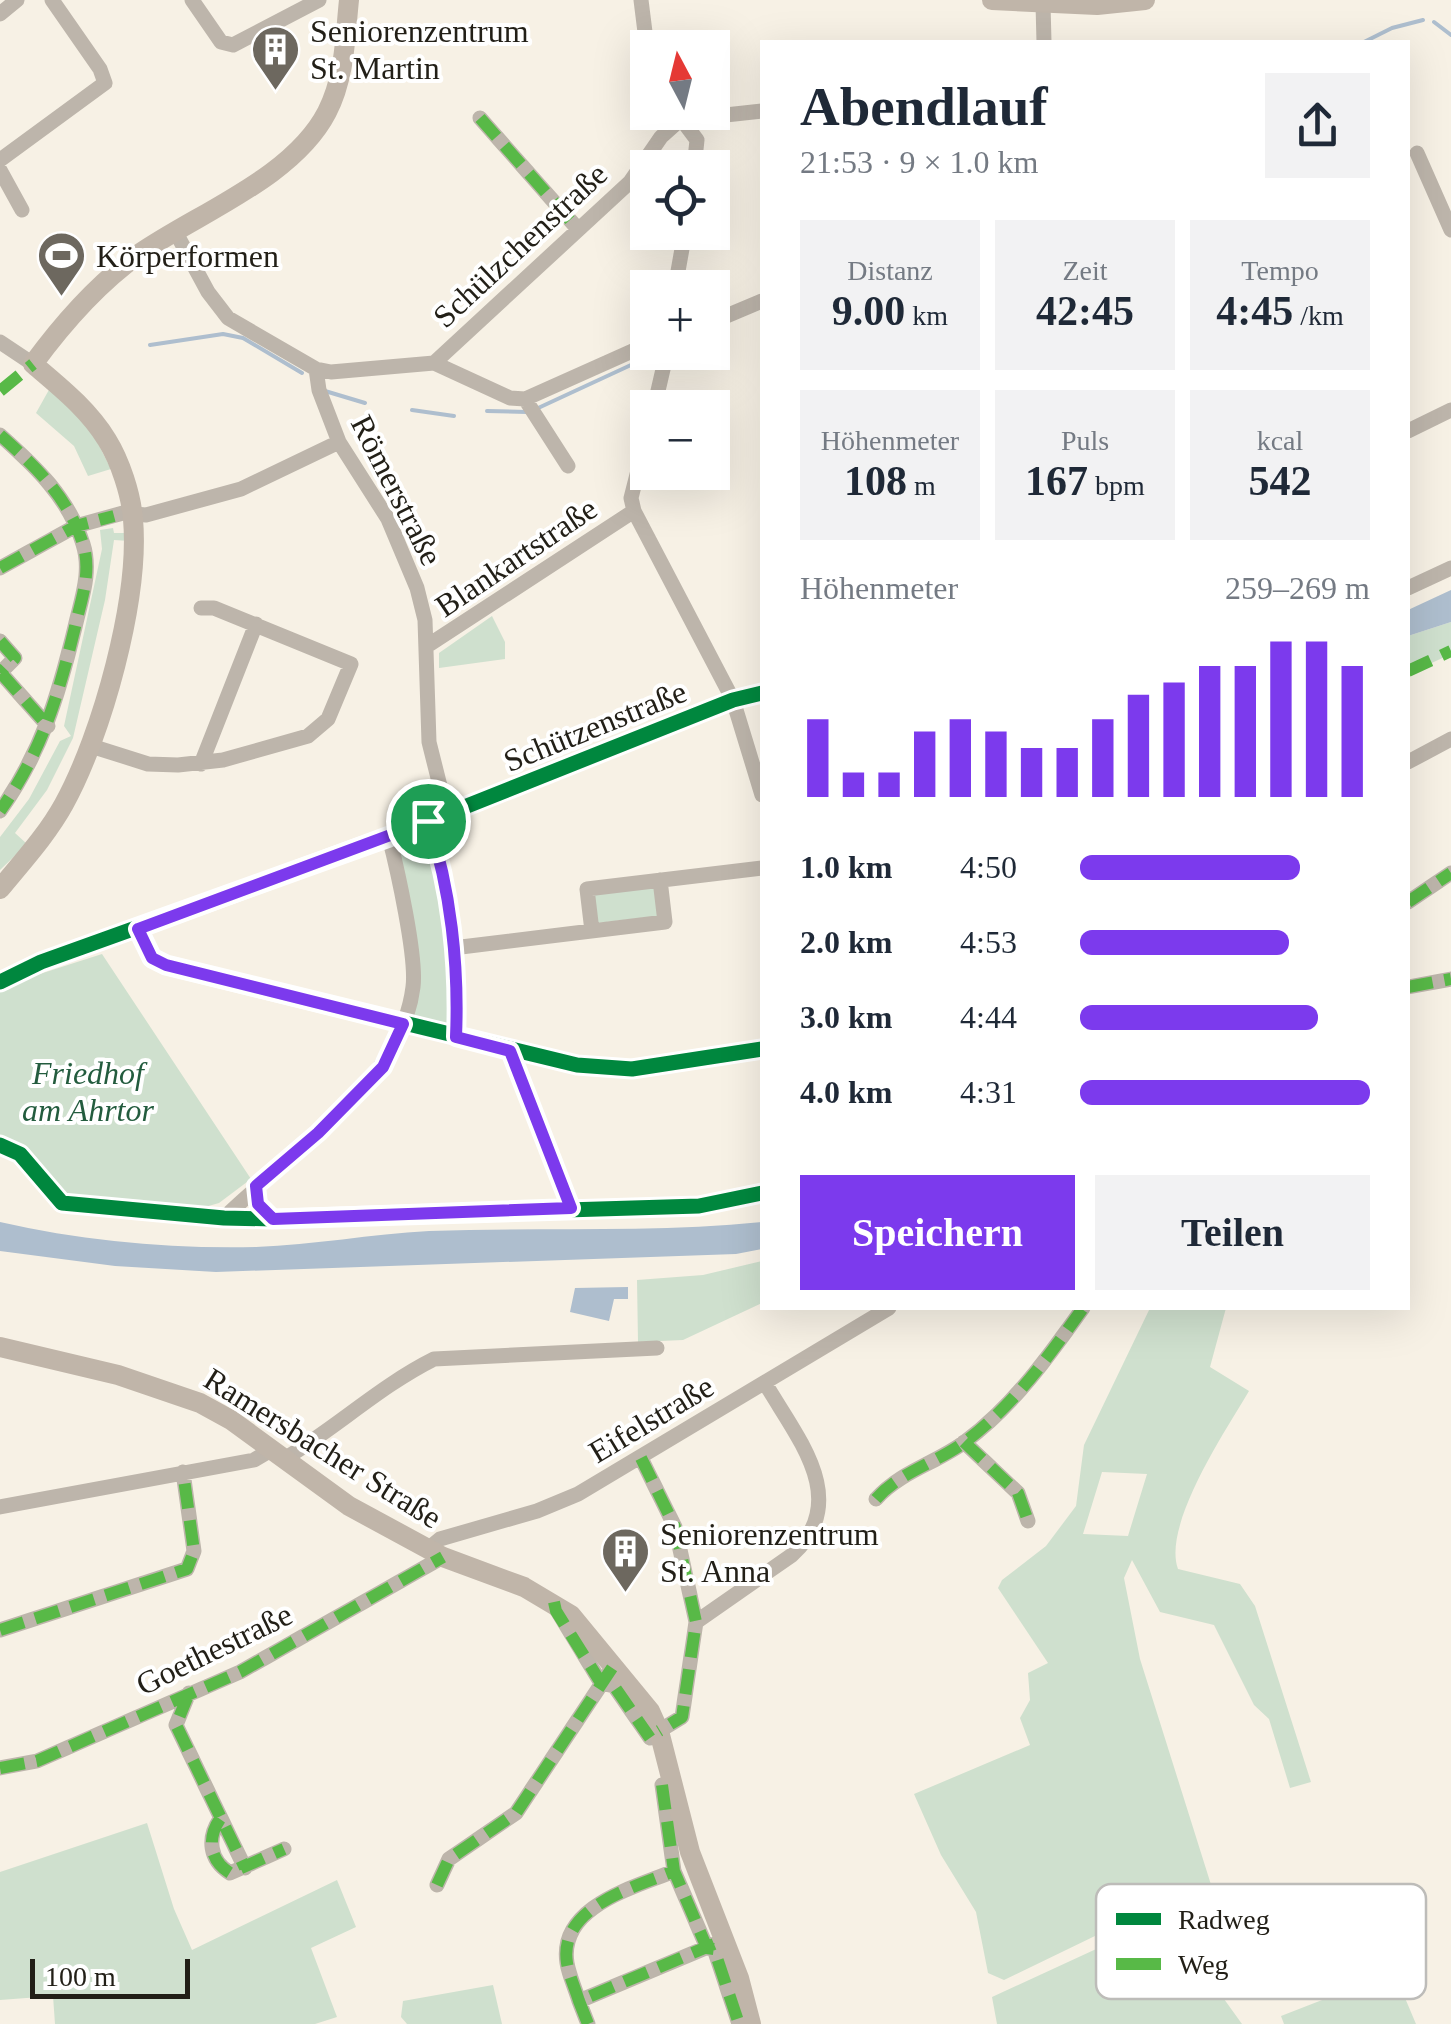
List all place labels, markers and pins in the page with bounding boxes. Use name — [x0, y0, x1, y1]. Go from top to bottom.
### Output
place label: Seniorenzentrum St. Martin — [310, 13, 529, 86]
building icon: Seniorenzentrum St. Martin — [249, 23, 301, 91]
sports icon: Körperformen — [35, 230, 87, 298]
place label: Körperformen — [96, 238, 279, 274]
pin — [386, 779, 471, 864]
place label: Seniorenzentrum St. Anna — [660, 1516, 879, 1589]
building icon: Seniorenzentrum St. Anna — [599, 1526, 651, 1594]

